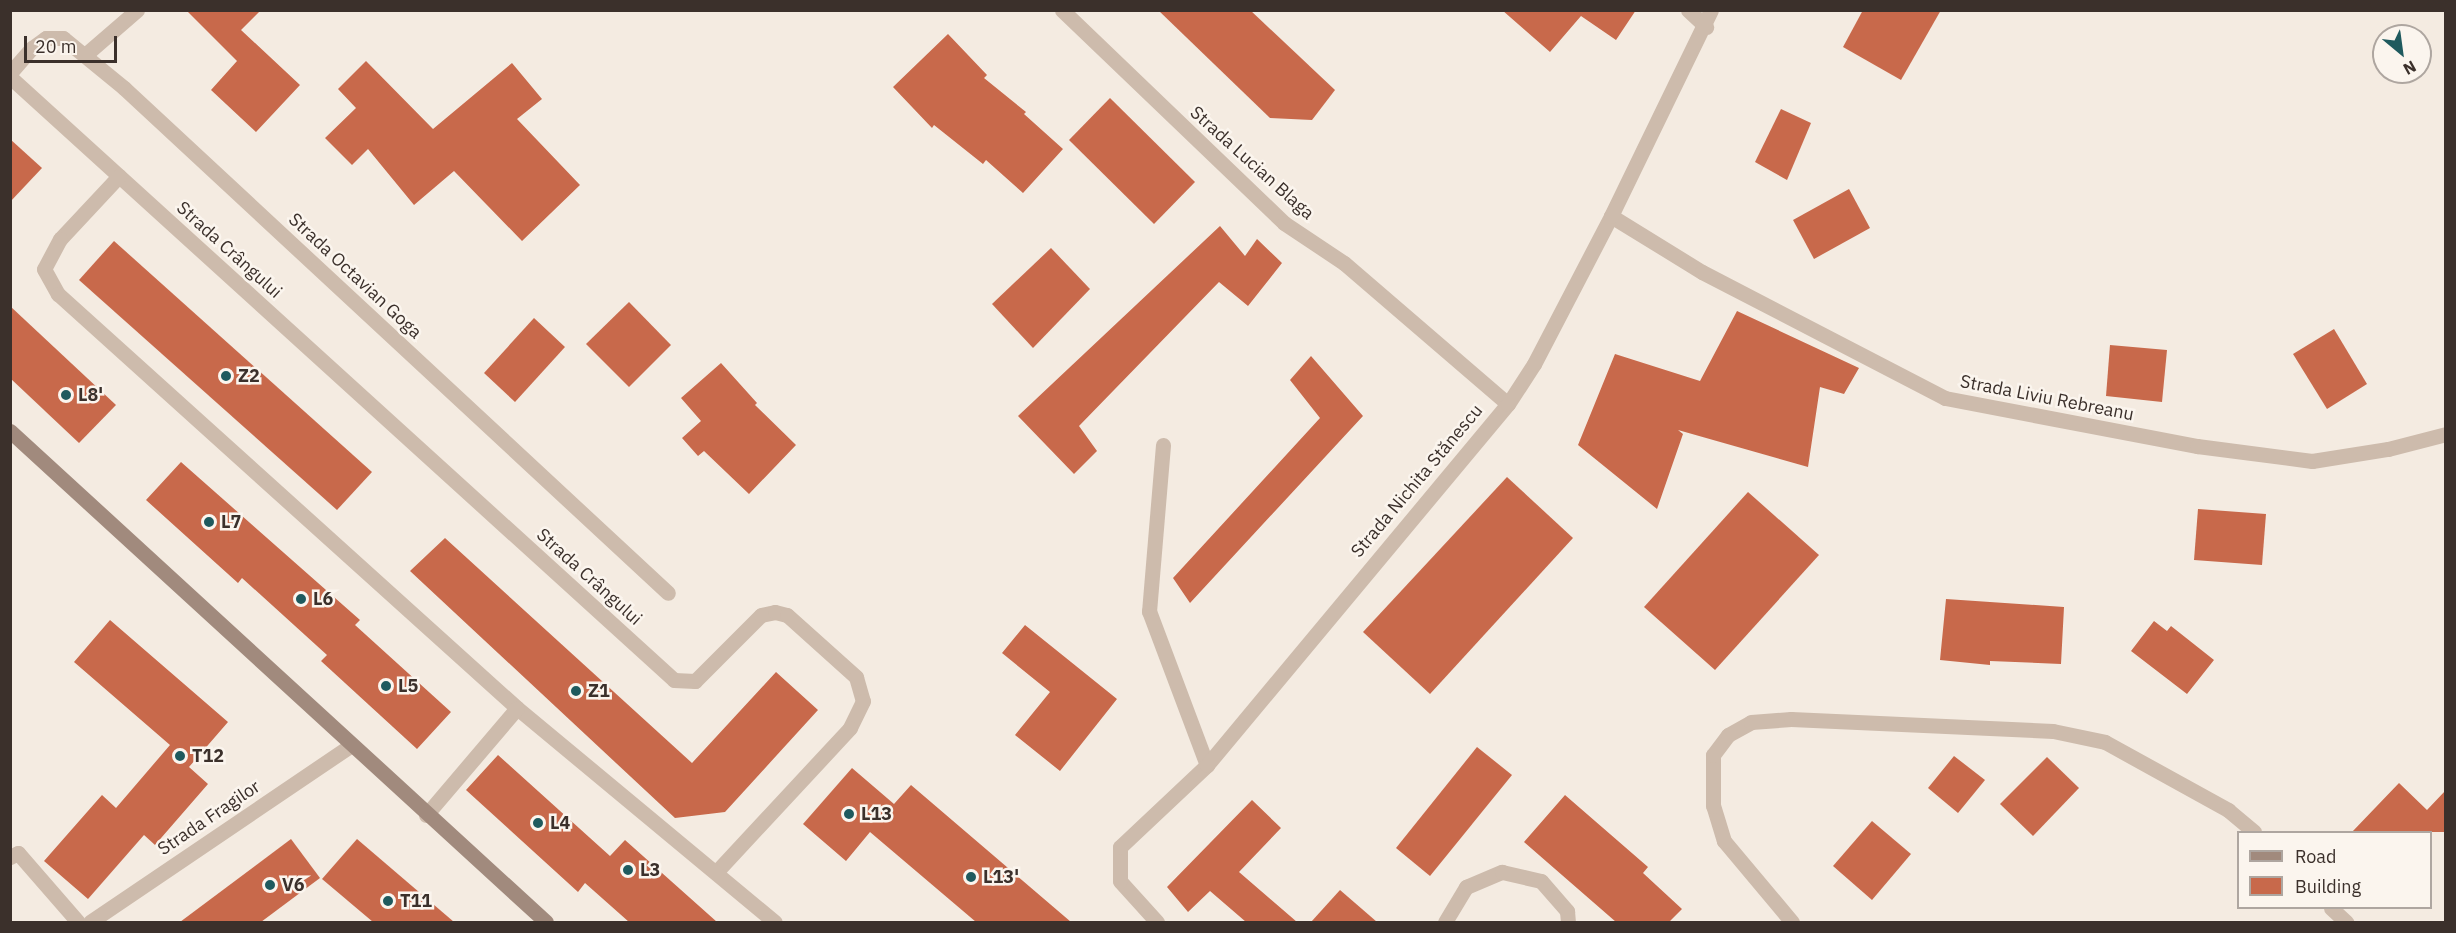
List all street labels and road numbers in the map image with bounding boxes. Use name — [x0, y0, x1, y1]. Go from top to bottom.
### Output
street label: Strada Lucian Blaga — [1186, 102, 1318, 224]
street label: Strada Crângului — [172, 197, 286, 303]
street label: Strada Octavian Goga — [284, 209, 426, 343]
street label: Strada Liviu Rebreanu — [1958, 371, 2136, 425]
street label: Strada Nichita Stănescu — [1347, 400, 1487, 562]
street label: Strada Crângului — [532, 524, 646, 630]
street label: Strada Fragilor — [154, 776, 264, 860]

